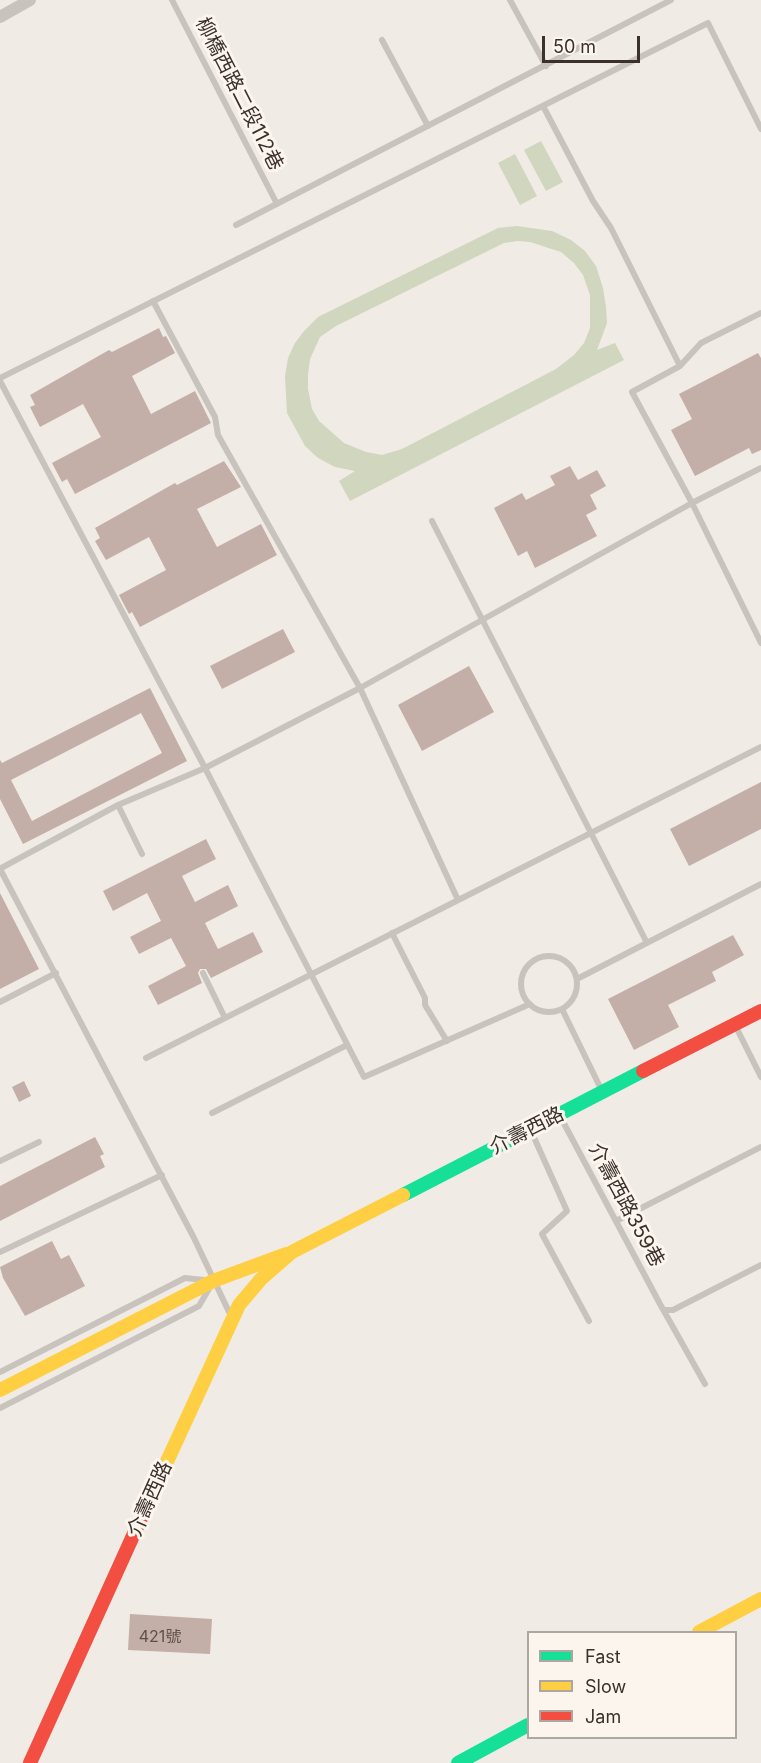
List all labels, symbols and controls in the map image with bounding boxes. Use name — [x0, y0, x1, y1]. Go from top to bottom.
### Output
street label: 柳橋西路二段112巷 — [190, 13, 288, 175]
scale bar — [545, 24, 642, 62]
text: 50 m — [553, 36, 596, 57]
street label: 介壽西路 — [486, 1102, 568, 1160]
street label: 介壽西路359巷 — [583, 1139, 669, 1271]
street label: 介壽西路 — [123, 1458, 177, 1540]
house number: 421號 — [139, 1627, 181, 1647]
legend — [527, 1631, 737, 1739]
text: Fast — [585, 1646, 621, 1667]
text: Slow — [585, 1676, 626, 1697]
text: Jam — [585, 1706, 621, 1727]

